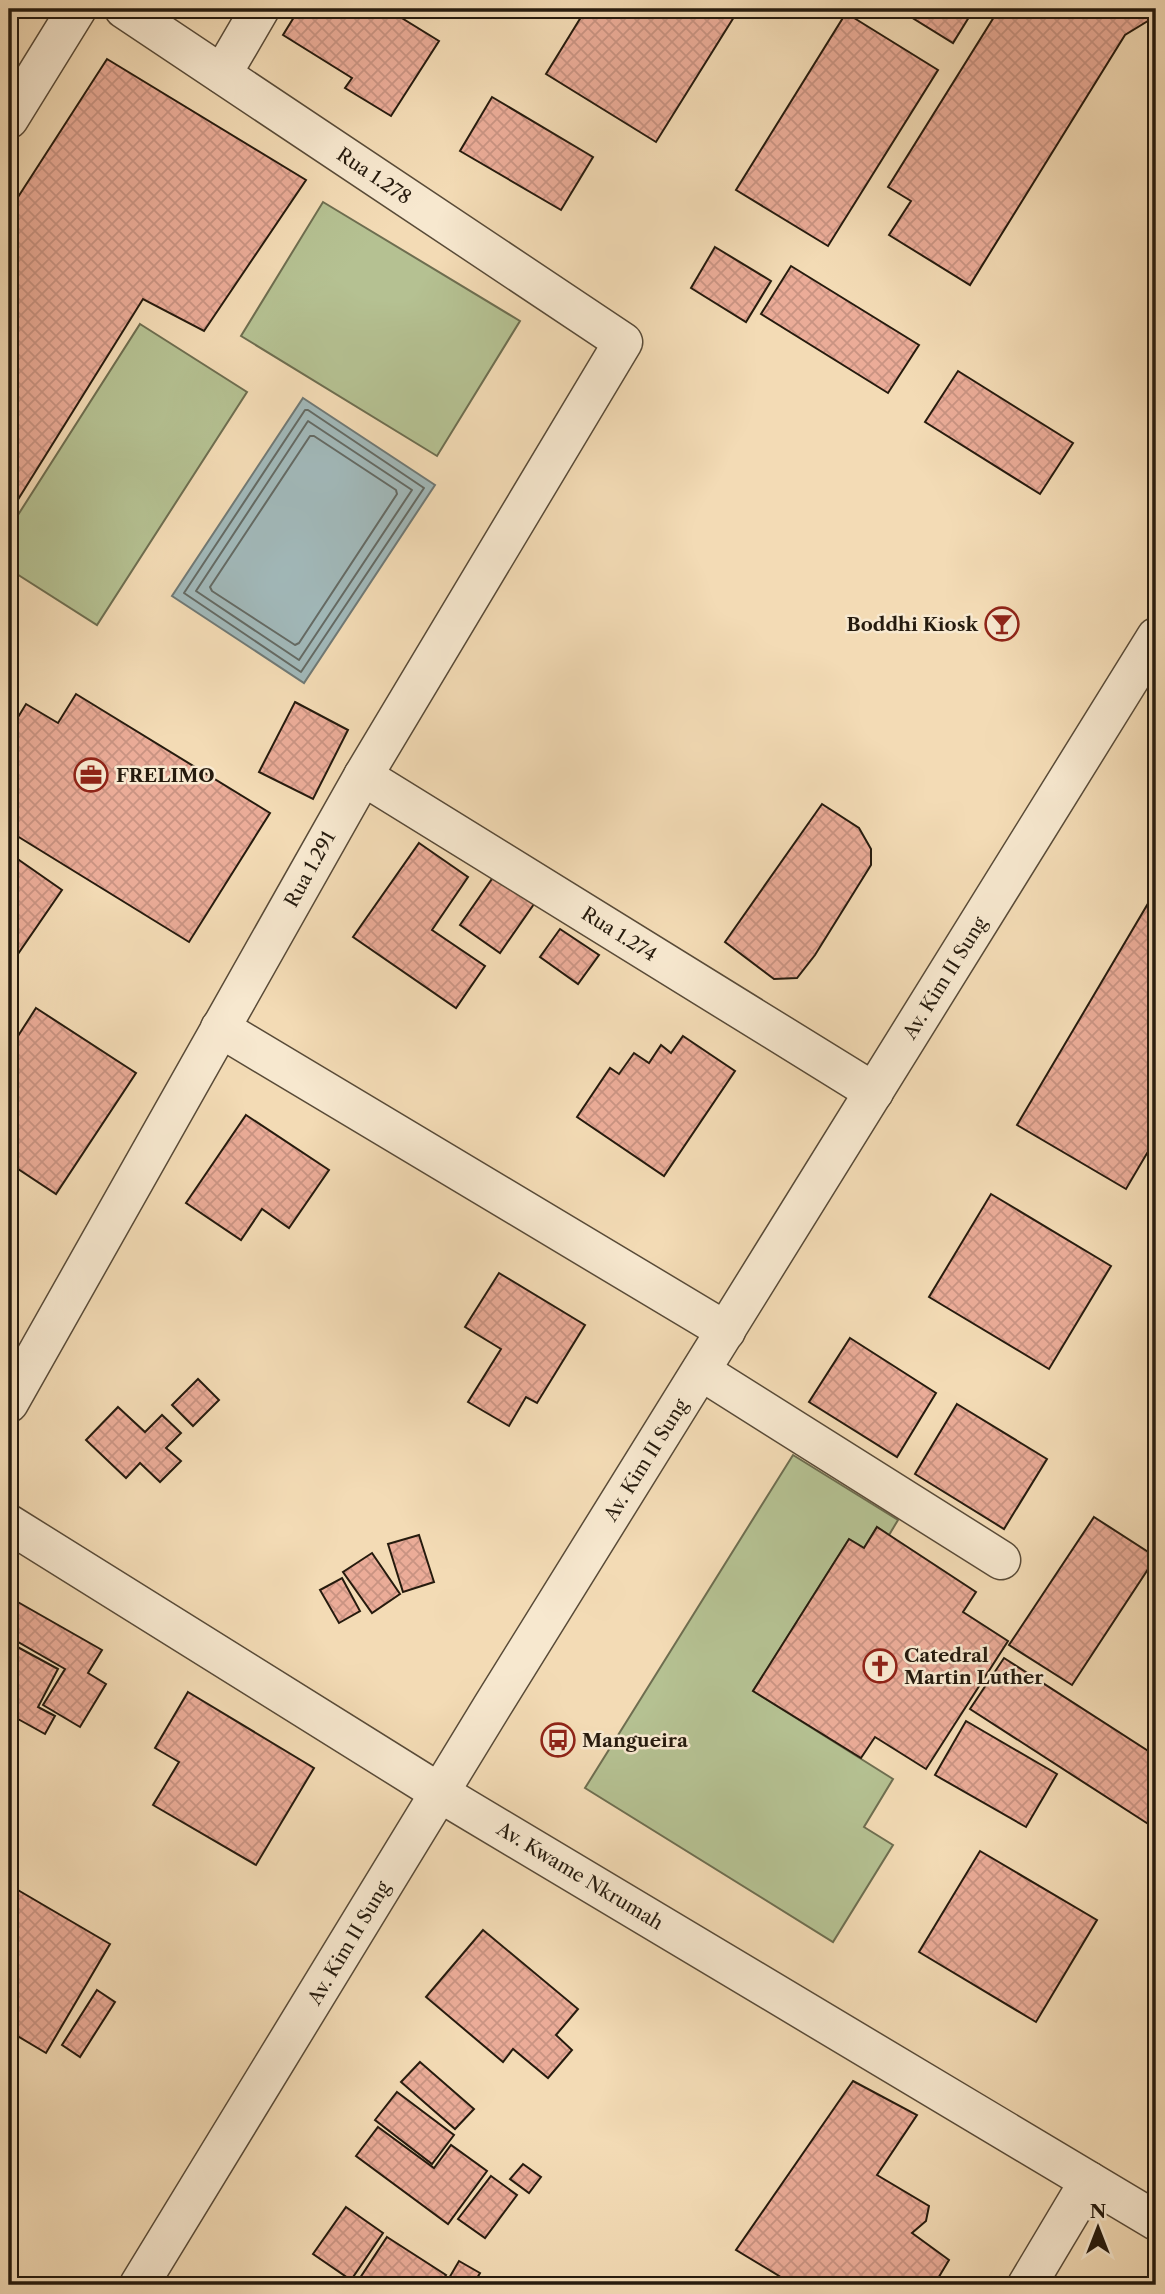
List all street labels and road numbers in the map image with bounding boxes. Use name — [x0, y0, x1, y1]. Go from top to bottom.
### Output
street label: Rua 1.278 — [332, 143, 416, 209]
street label: Rua 1.291 — [280, 827, 340, 911]
street label: Rua 1.274 — [577, 902, 661, 966]
street label: Av. Kim II Sung — [898, 912, 992, 1044]
street label: Av. Kim II Sung — [599, 1394, 693, 1526]
street label: Av. Kwame Nkrumah — [492, 1817, 667, 1935]
street label: Av. Kim II Sung — [303, 1876, 395, 2010]

